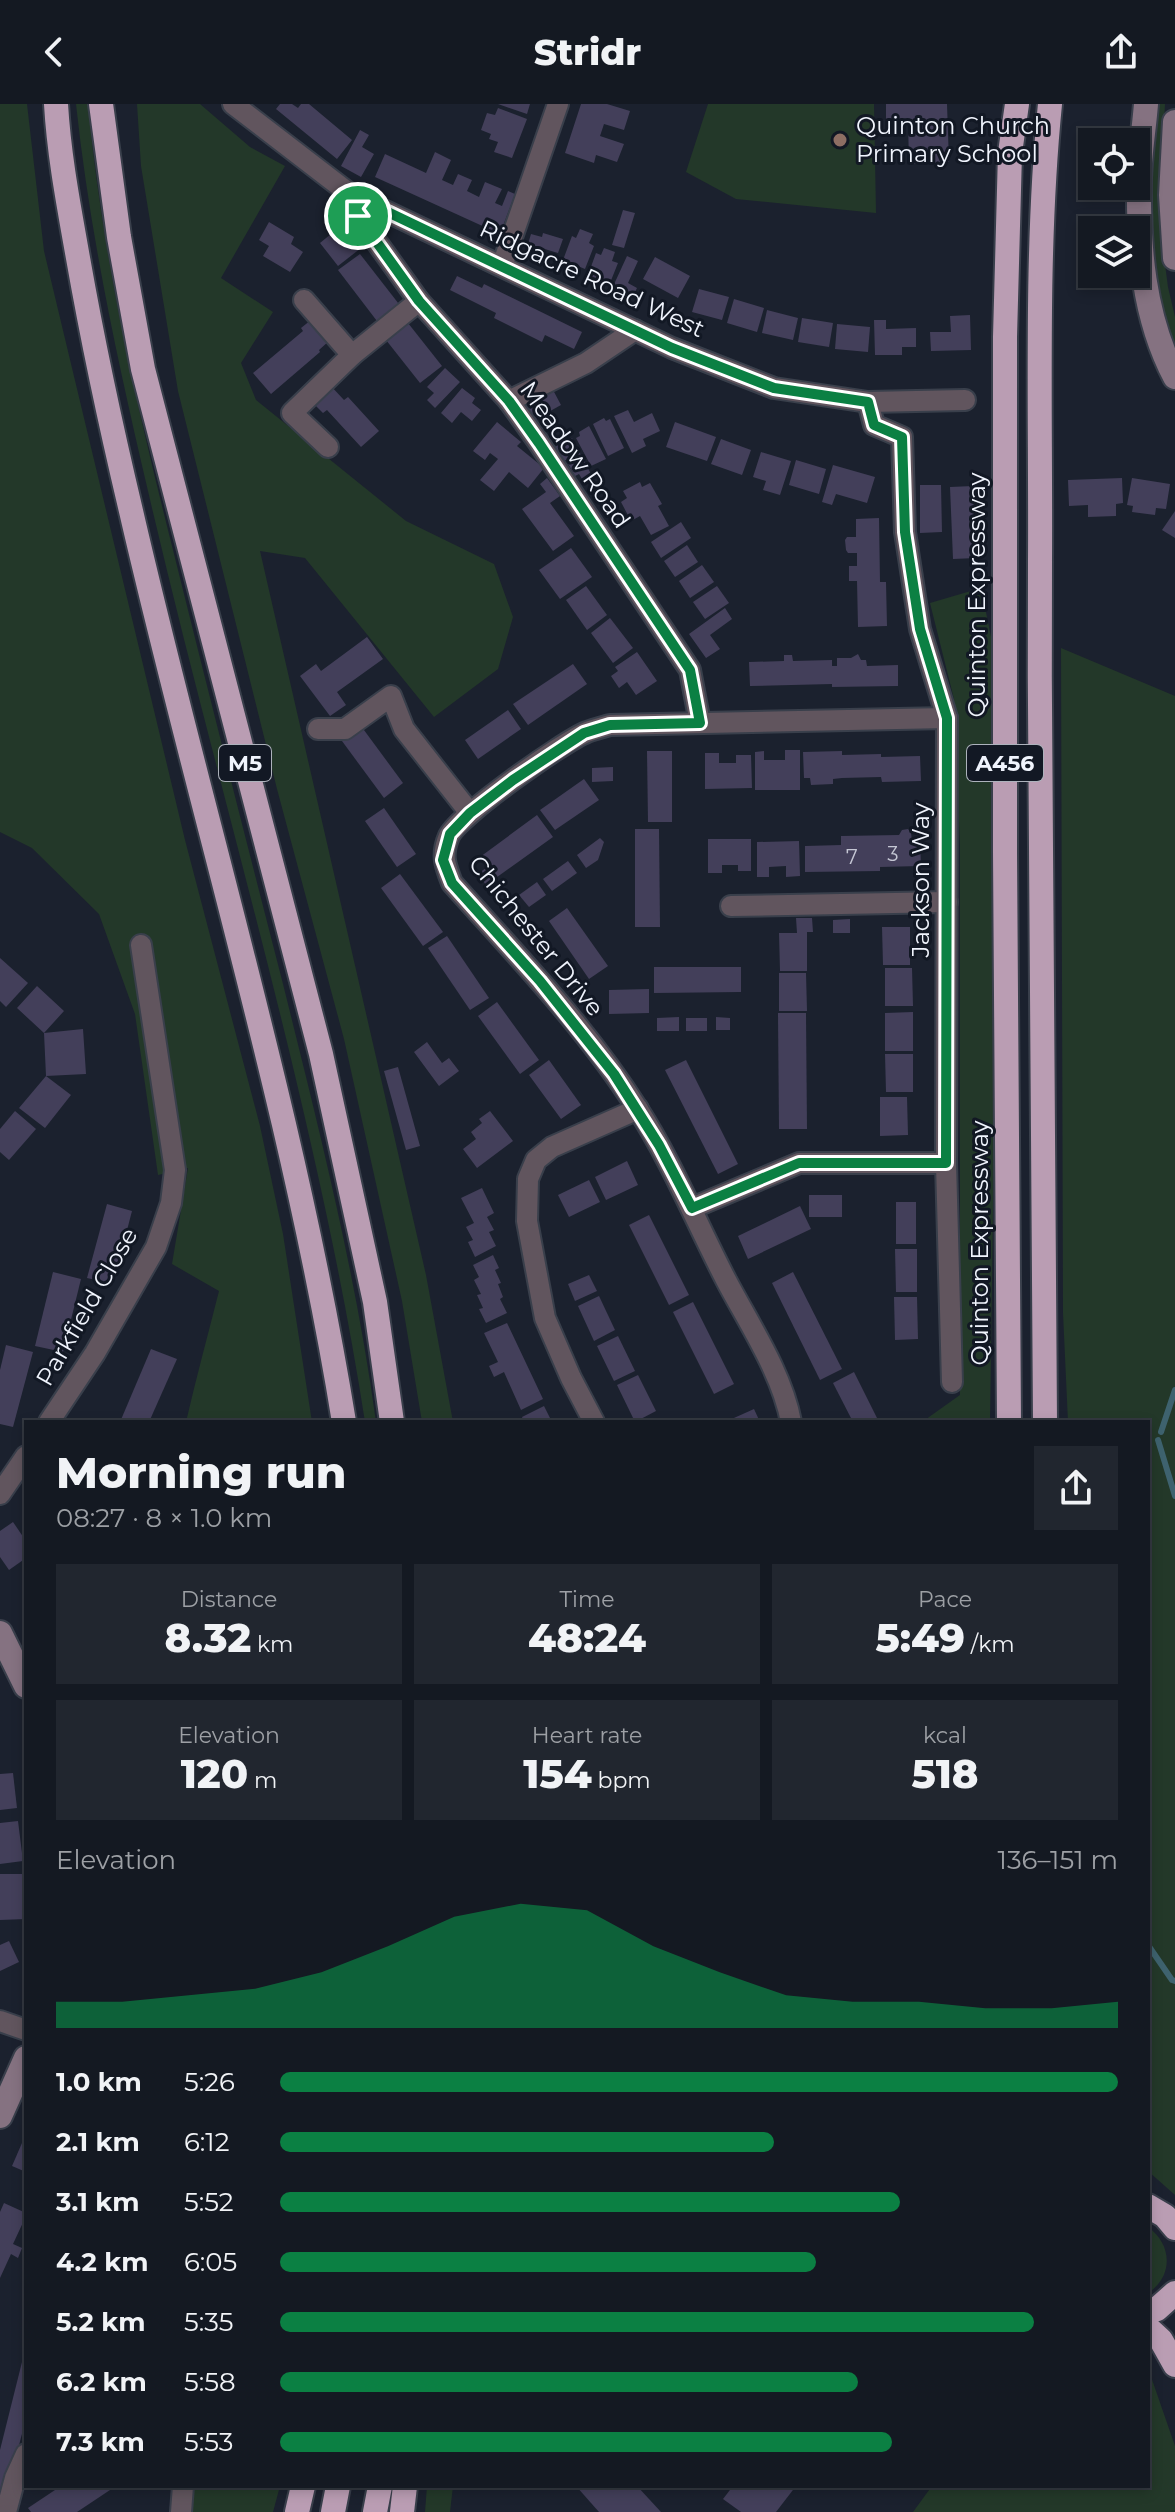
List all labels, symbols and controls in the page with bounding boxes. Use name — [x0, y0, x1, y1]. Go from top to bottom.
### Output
icon: back — [32, 30, 76, 74]
text: Stridr — [534, 30, 641, 74]
icon: share — [1099, 30, 1143, 74]
place label: Quinton Church Primary School — [856, 111, 1050, 168]
map controls — [1078, 128, 1150, 288]
button: locate — [1078, 128, 1150, 200]
marker: Quinton Church Primary School — [831, 131, 849, 149]
pin — [324, 182, 392, 250]
icon: arrive — [336, 194, 380, 238]
street label: Ridgacre Road West — [475, 214, 709, 343]
button: layers — [1078, 216, 1150, 288]
street label: Meadow Road — [514, 376, 637, 534]
street label: Quinton Expressway — [962, 473, 991, 717]
road number: M5 — [219, 745, 271, 781]
road number: A456 — [967, 745, 1043, 781]
street label: Jackson Way — [906, 803, 935, 958]
house number: 3 — [887, 842, 899, 866]
house number: 7 — [846, 845, 858, 869]
street label: Chichester Drive — [463, 850, 610, 1022]
street label: Quinton Expressway — [965, 1121, 994, 1365]
street label: Parkfield Close — [30, 1223, 144, 1391]
text: Morning run — [56, 1445, 346, 1499]
button: share — [1034, 1446, 1118, 1530]
text: 08:27 · 8 × 1.0 km — [56, 1502, 272, 1534]
text: Distance — [181, 1586, 277, 1613]
text: Time — [559, 1586, 615, 1613]
text: Pace — [918, 1586, 972, 1613]
text: 8.32 — [165, 1613, 251, 1662]
text: 48:24 — [528, 1613, 646, 1662]
text: 5:49 — [875, 1613, 965, 1662]
text: km — [251, 1631, 293, 1658]
text: /km — [965, 1631, 1015, 1658]
text: Elevation — [178, 1722, 280, 1749]
text: Heart rate — [532, 1722, 642, 1749]
text: kcal — [923, 1722, 967, 1749]
text: 120 — [181, 1749, 248, 1798]
text: 154 — [523, 1749, 592, 1798]
text: 518 — [911, 1749, 979, 1798]
text: m — [248, 1767, 277, 1794]
text: bpm — [592, 1767, 651, 1794]
text: Elevation — [56, 1844, 176, 1876]
text: 136–151 m — [998, 1844, 1118, 1876]
text: 1.0 km — [56, 2066, 142, 2098]
text: 5:26 — [184, 2066, 235, 2098]
text: 2.1 km — [56, 2126, 140, 2158]
text: 6:12 — [184, 2126, 230, 2158]
text: 3.1 km — [56, 2186, 140, 2218]
text: 5:52 — [184, 2186, 234, 2218]
text: 4.2 km — [56, 2246, 148, 2278]
text: 6:05 — [184, 2246, 237, 2278]
text: 5.2 km — [56, 2306, 145, 2338]
text: 5:35 — [184, 2306, 233, 2338]
text: 6.2 km — [56, 2366, 147, 2398]
text: 5:58 — [184, 2366, 236, 2398]
text: 7.3 km — [56, 2426, 145, 2458]
text: 5:53 — [184, 2426, 233, 2458]

